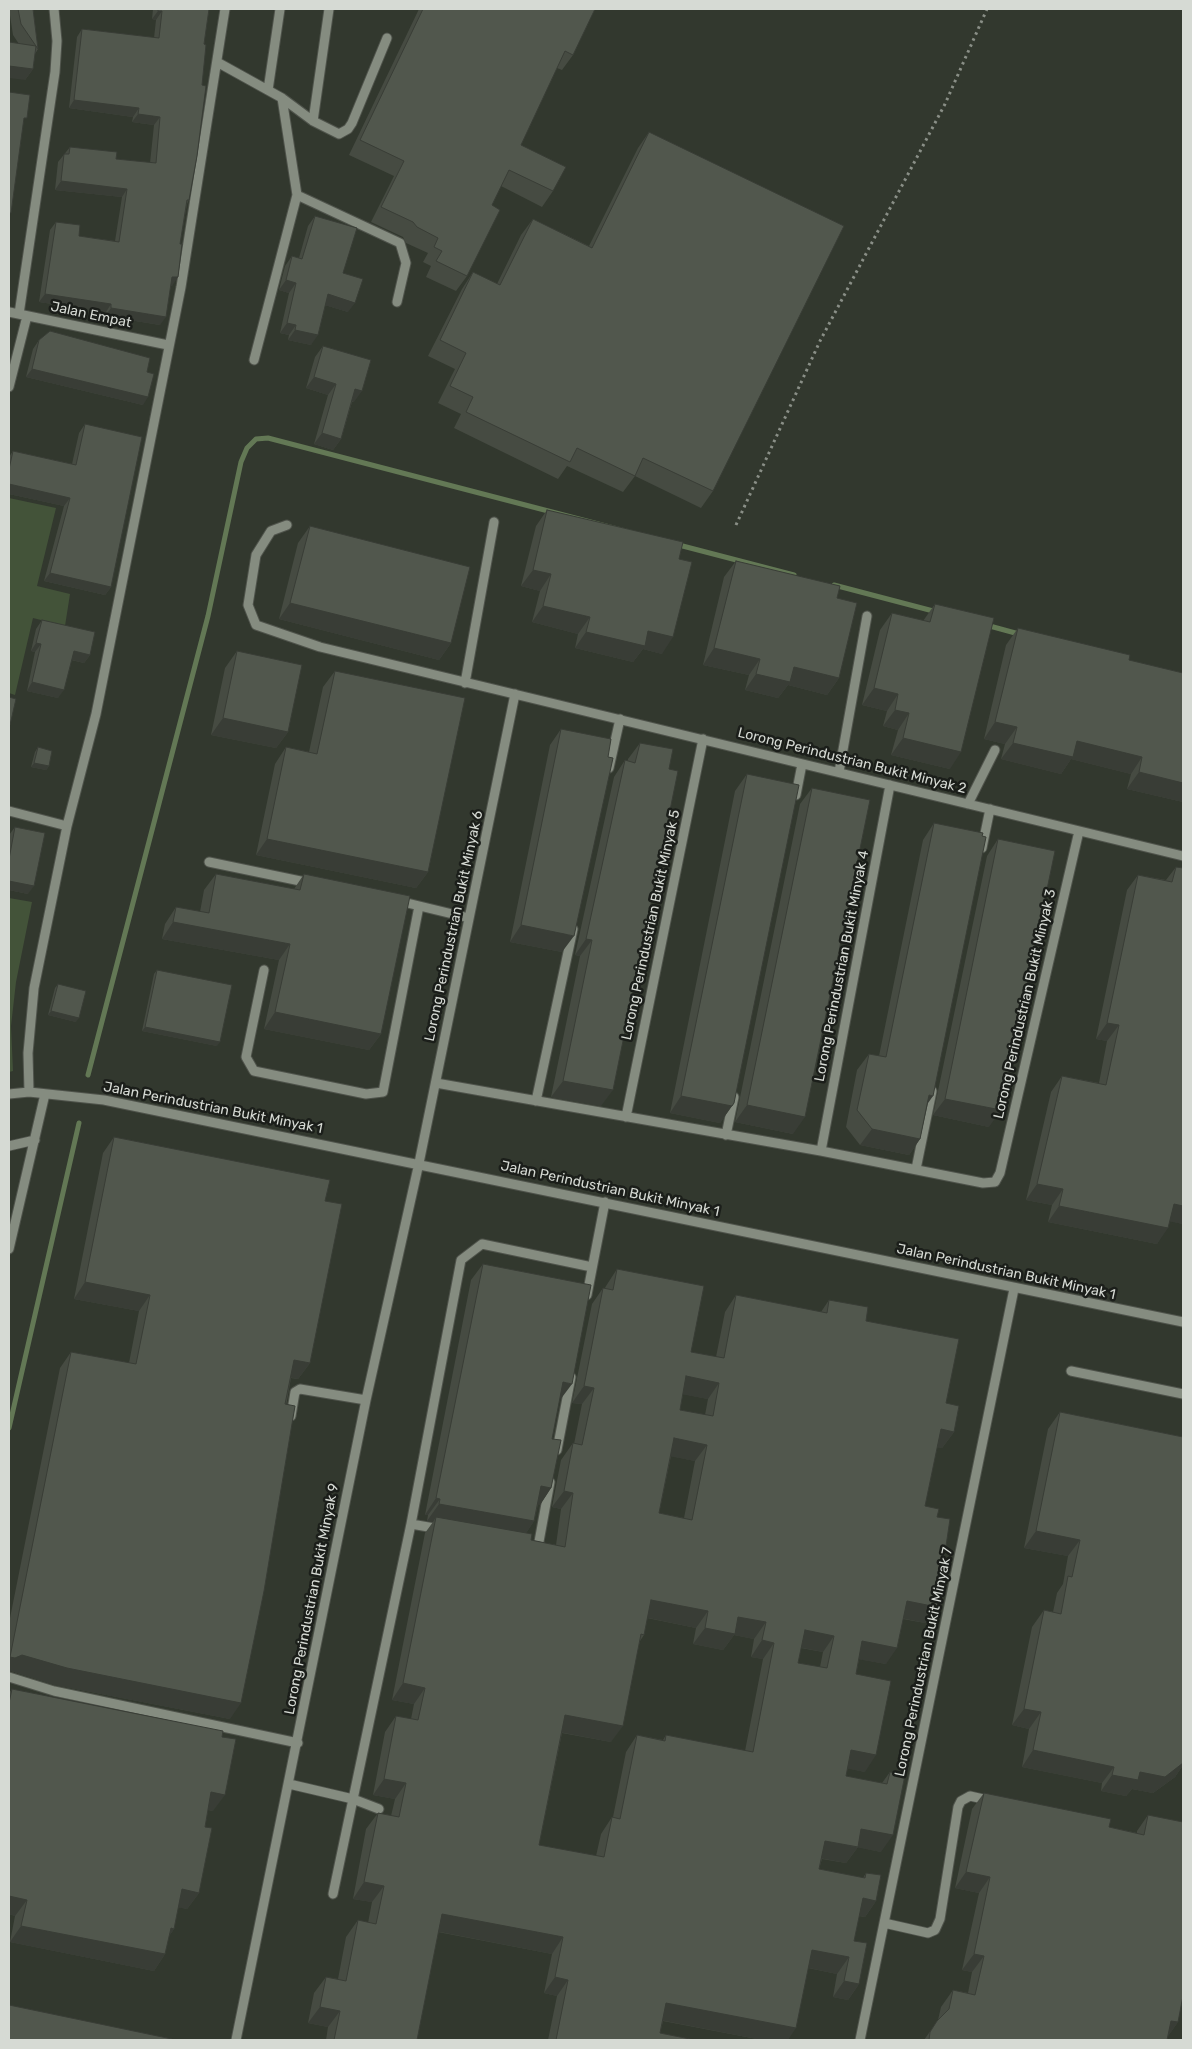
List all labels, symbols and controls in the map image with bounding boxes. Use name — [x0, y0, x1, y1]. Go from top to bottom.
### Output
street label: Jalan Empat — [49, 298, 133, 332]
street label: Lorong Perindustrian Bukit Minyak 2 — [736, 724, 968, 798]
street label: Lorong Perindustrian Bukit Minyak 5 — [618, 808, 684, 1042]
street label: Lorong Perindustrian Bukit Minyak 6 — [421, 809, 487, 1043]
street label: Lorong Perindustrian Bukit Minyak 4 — [811, 849, 873, 1083]
street label: Lorong Perindustrian Bukit Minyak 3 — [990, 888, 1060, 1120]
street label: Jalan Perindustrian Bukit Minyak 1 — [102, 1078, 324, 1138]
street label: Jalan Perindustrian Bukit Minyak 1 — [499, 1158, 721, 1220]
street label: Jalan Perindustrian Bukit Minyak 1 — [895, 1241, 1117, 1303]
street label: Lorong Perindustrian Bukit Minyak 9 — [281, 1482, 343, 1716]
street label: Lorong Perindustrian Bukit Minyak 7 — [891, 1546, 957, 1778]

